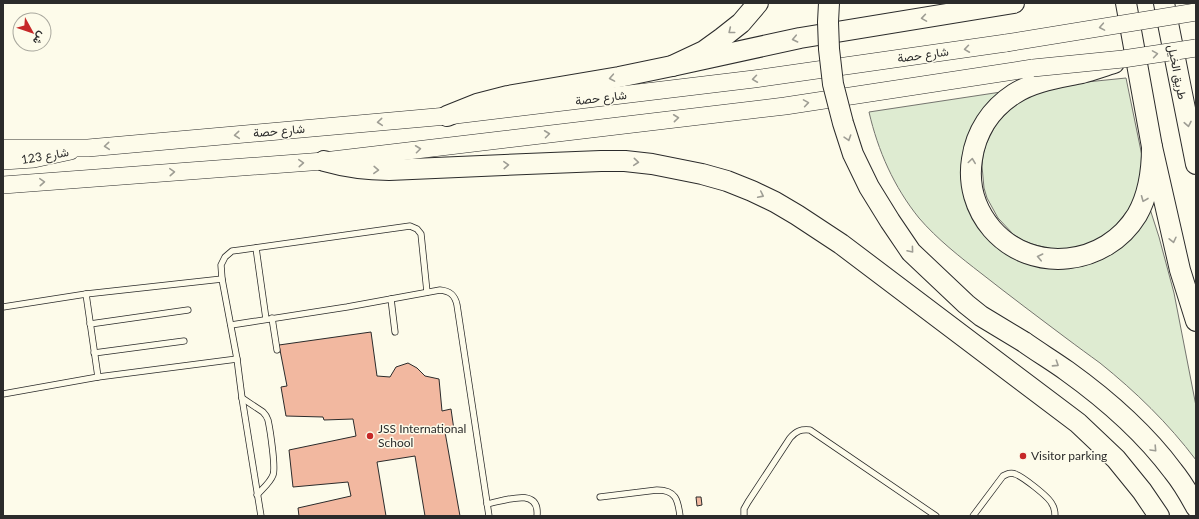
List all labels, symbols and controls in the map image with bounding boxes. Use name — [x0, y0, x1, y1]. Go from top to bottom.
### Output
north arrow — [12, 12, 52, 52]
one-way arrow — [920, 13, 927, 22]
one-way arrow — [1099, 23, 1105, 31]
one-way arrow — [728, 26, 735, 33]
text: ش — [30, 29, 49, 48]
one-way arrow — [792, 35, 798, 43]
street label: شارع حصة — [896, 43, 950, 68]
street label: طريق الخيل — [1164, 43, 1190, 101]
one-way arrow — [964, 44, 970, 53]
one-way arrow — [1152, 50, 1158, 59]
one-way arrow — [609, 73, 615, 82]
one-way arrow — [752, 74, 759, 83]
street label: شارع حصة — [574, 87, 628, 110]
one-way arrow — [802, 99, 809, 108]
one-way arrow — [673, 114, 680, 123]
one-way arrow — [377, 117, 383, 126]
one-way arrow — [1183, 120, 1191, 127]
street label: شارع حصة — [253, 121, 306, 142]
one-way arrow — [234, 130, 240, 139]
one-way arrow — [544, 130, 550, 139]
one-way arrow — [843, 134, 852, 141]
one-way arrow — [104, 142, 110, 151]
street label: شارع 123 — [20, 144, 70, 169]
one-way arrow — [415, 145, 421, 154]
one-way arrow — [298, 158, 304, 167]
one-way arrow — [633, 158, 639, 167]
one-way arrow — [967, 158, 976, 164]
one-way arrow — [503, 160, 509, 169]
one-way arrow — [373, 165, 379, 174]
one-way arrow — [168, 168, 175, 177]
one-way arrow — [39, 178, 45, 187]
one-way arrow — [757, 190, 764, 198]
one-way arrow — [1140, 196, 1148, 203]
one-way arrow — [1169, 237, 1177, 243]
one-way arrow — [907, 246, 914, 253]
one-way arrow — [1037, 253, 1044, 262]
one-way arrow — [1052, 359, 1059, 366]
place label: JSS International School — [378, 421, 466, 450]
marker: JSS International School — [365, 431, 375, 441]
one-way arrow — [1150, 444, 1157, 452]
place label: Visitor parking — [1031, 448, 1107, 463]
marker: Visitor parking — [1018, 451, 1028, 461]

